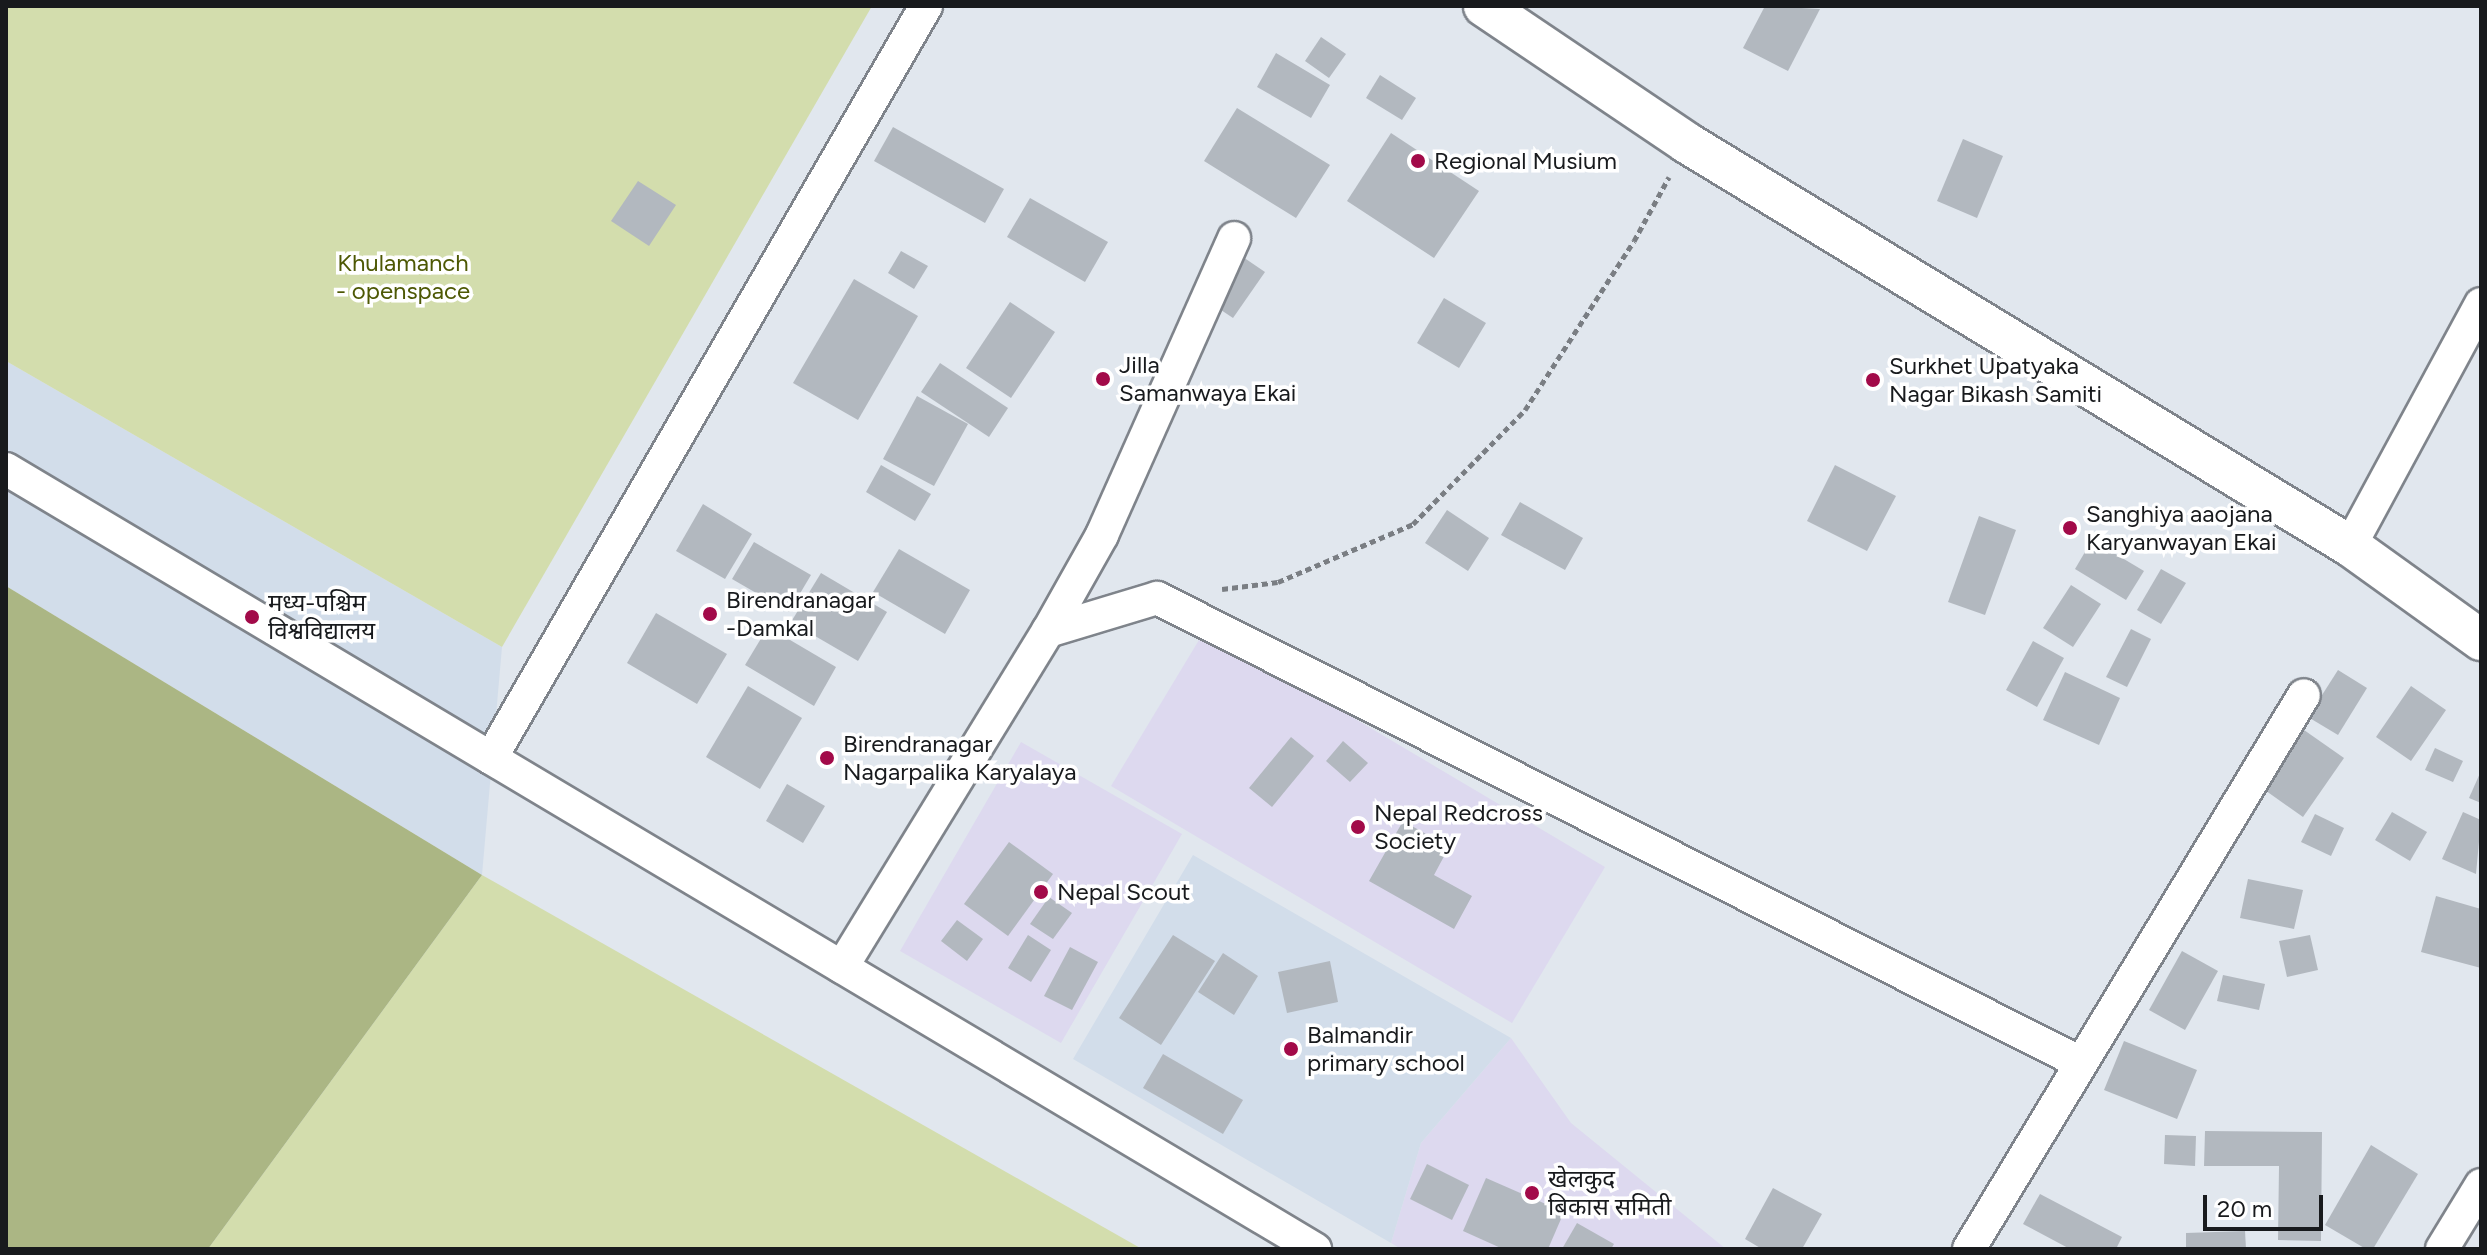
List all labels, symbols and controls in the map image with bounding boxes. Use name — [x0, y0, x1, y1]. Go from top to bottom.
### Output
place label: Regional Musium — [1434, 147, 1617, 175]
marker: Regional Musium — [1409, 152, 1427, 170]
park label: Khulamanch - openspace — [336, 249, 470, 305]
place label: Jilla Samanwaya Ekai — [1119, 351, 1296, 407]
place label: Surkhet Upatyaka Nagar Bikash Samiti — [1889, 352, 2102, 408]
marker: Jilla Samanwaya Ekai — [1094, 370, 1112, 388]
marker: Surkhet Upatyaka Nagar Bikash Samiti — [1864, 371, 1882, 389]
place label: Sanghiya aaojana Karyanwayan Ekai — [2086, 500, 2276, 556]
marker: Sanghiya aaojana Karyanwayan Ekai — [2061, 519, 2079, 537]
place label: Birendranagar -Damkal — [726, 586, 875, 642]
place label: मध्य-पश्चिम विश्वविद्यालय — [268, 589, 375, 645]
marker: Birendranagar -Damkal — [701, 605, 719, 623]
marker: मध्य-पश्चिम विश्वविद्यालय — [243, 608, 261, 626]
place label: Birendranagar Nagarpalika Karyalaya — [843, 730, 1076, 786]
marker: Birendranagar Nagarpalika Karyalaya — [818, 749, 836, 767]
place label: Nepal Redcross Society — [1374, 799, 1543, 855]
marker: Nepal Redcross Society — [1349, 818, 1367, 836]
place label: Nepal Scout — [1057, 878, 1190, 906]
marker: Nepal Scout — [1032, 883, 1050, 901]
place label: Balmandir primary school — [1307, 1021, 1465, 1077]
marker: Balmandir primary school — [1282, 1040, 1300, 1058]
place label: खेलकुद बिकास समिती — [1548, 1165, 1671, 1221]
scale bar — [2207, 1179, 2327, 1229]
marker: खेलकुद बिकास समिती — [1523, 1184, 1541, 1202]
text: 20 m — [2217, 1194, 2272, 1223]

